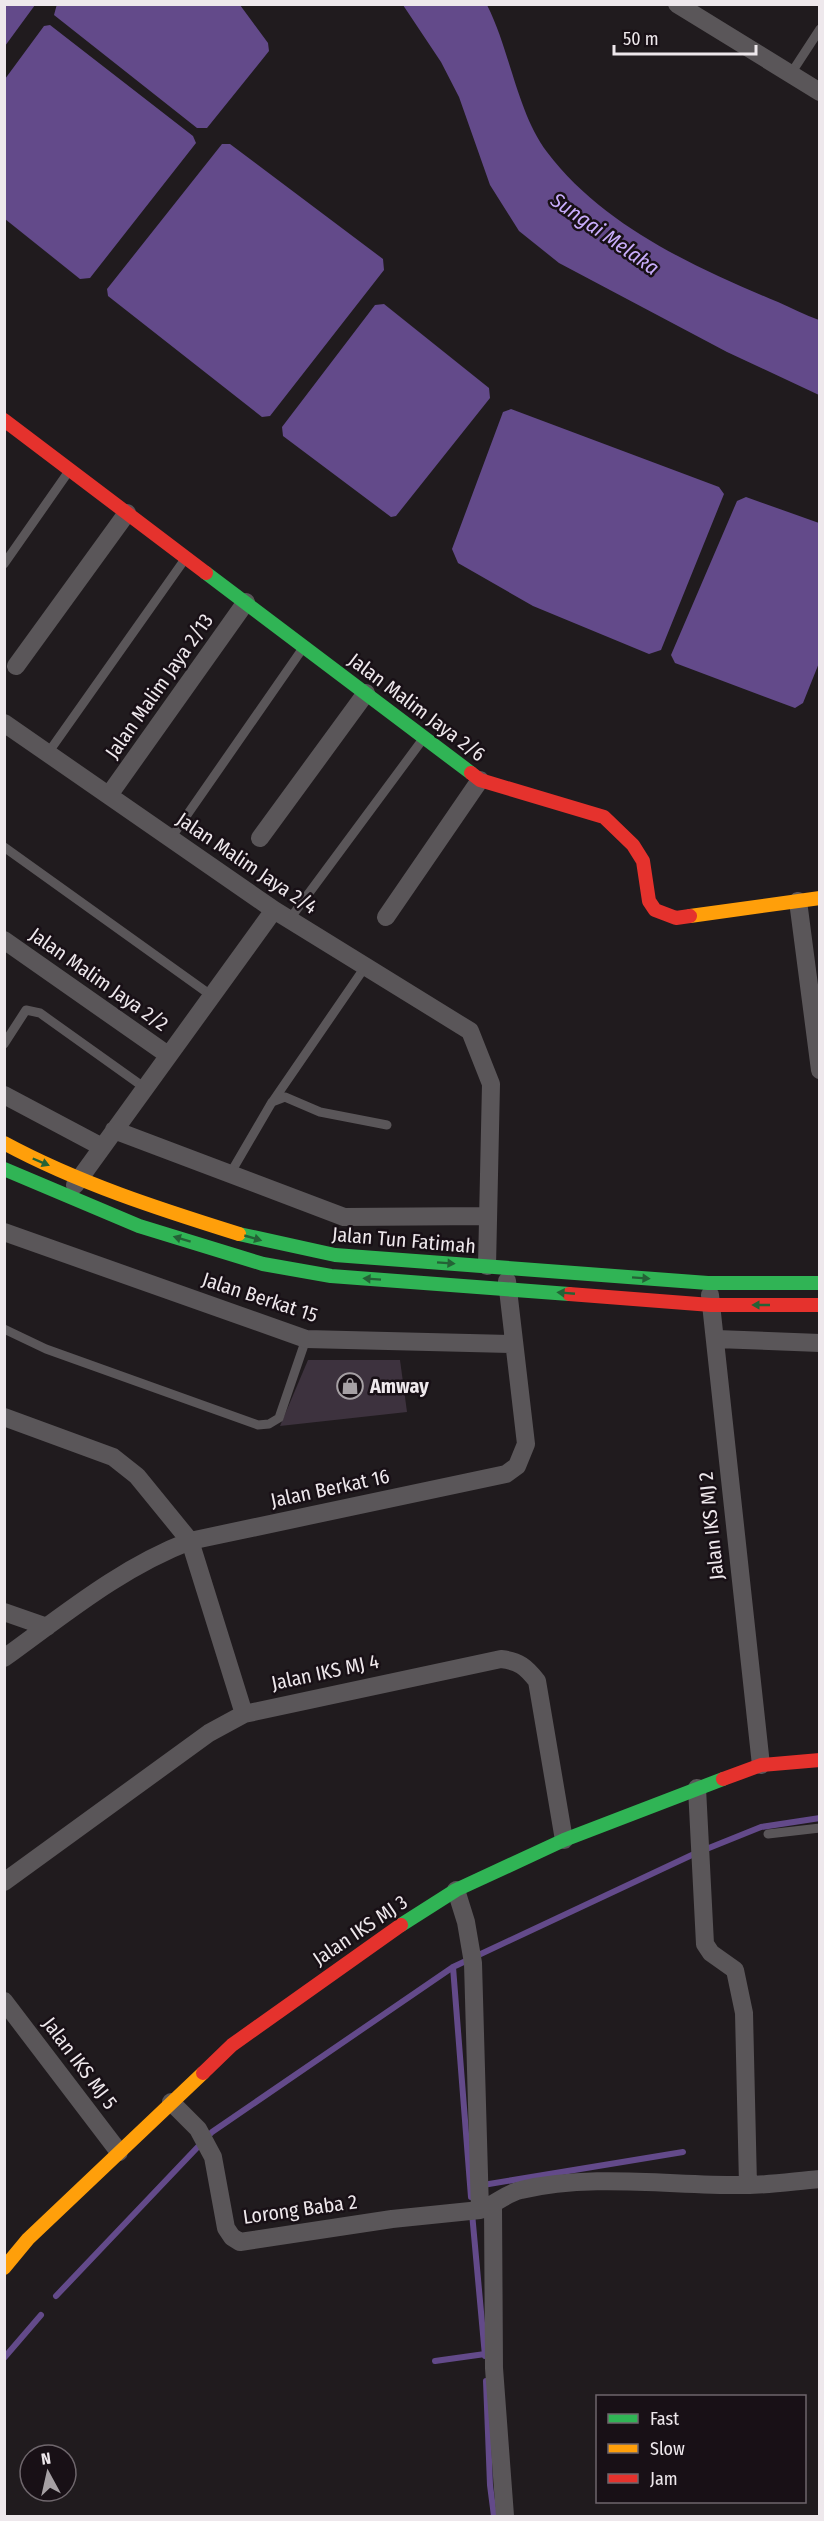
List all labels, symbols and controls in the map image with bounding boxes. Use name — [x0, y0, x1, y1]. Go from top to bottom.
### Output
scale bar — [614, 18, 756, 56]
text: 50 m — [623, 28, 659, 50]
water label: Sungai Melaka — [545, 187, 664, 281]
street label: Jalan Malim Jaya 2/13 — [100, 609, 218, 763]
street label: Jalan Malim Jaya 2/6 — [344, 648, 490, 766]
street label: Jalan Malim Jaya 2/4 — [172, 807, 322, 919]
street label: Jalan Malim Jaya 2/2 — [25, 922, 173, 1036]
one-way arrow — [33, 1157, 51, 1167]
street label: Jalan Tun Fatimah — [331, 1222, 477, 1258]
one-way arrow — [173, 1234, 191, 1243]
one-way arrow — [245, 1234, 263, 1243]
one-way arrow — [437, 1258, 456, 1268]
street label: Jalan Berkat 15 — [199, 1267, 321, 1327]
one-way arrow — [631, 1273, 650, 1283]
one-way arrow — [362, 1274, 381, 1284]
one-way arrow — [557, 1289, 576, 1298]
one-way arrow — [752, 1300, 771, 1310]
shop icon: Amway — [335, 1371, 365, 1401]
place label: Amway — [369, 1374, 429, 1398]
street label: Jalan Berkat 16 — [268, 1464, 392, 1512]
street label: Jalan IKS MJ 2 — [693, 1471, 729, 1581]
street label: Jalan IKS MJ 4 — [269, 1649, 381, 1695]
street label: Jalan IKS MJ 3 — [308, 1890, 412, 1970]
street label: Jalan IKS MJ 5 — [38, 2012, 122, 2114]
street label: Lorong Baba 2 — [241, 2189, 359, 2229]
legend — [596, 2395, 806, 2503]
text: Fast — [650, 2408, 679, 2430]
text: Slow — [650, 2438, 685, 2460]
north arrow — [18, 2443, 78, 2503]
text: N — [40, 2449, 52, 2469]
text: Jam — [650, 2468, 678, 2490]

